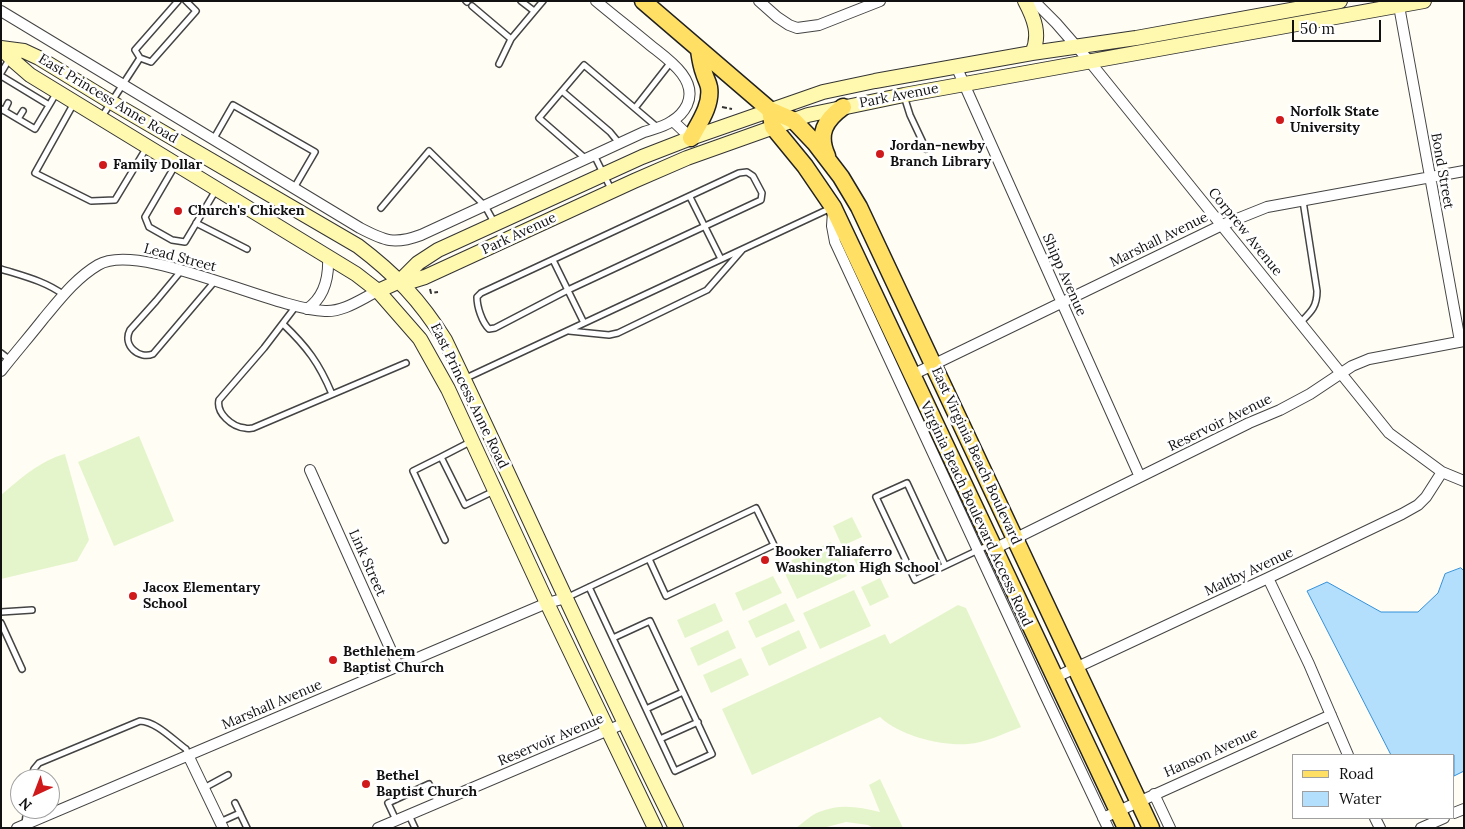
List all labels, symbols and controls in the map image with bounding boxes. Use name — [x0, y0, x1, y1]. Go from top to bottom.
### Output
scale bar — [1295, 10, 1384, 42]
text: 50 m — [1300, 19, 1335, 38]
street label: East Princess Anne Road — [35, 51, 181, 147]
street label: Park Avenue — [858, 80, 940, 112]
place label: Norfolk State University — [1290, 104, 1379, 136]
marker: Norfolk State University — [1274, 114, 1286, 126]
street label: Bond Street — [1427, 132, 1457, 210]
place label: Jordan-newby Branch Library — [890, 138, 991, 170]
marker: Jordan-newby Branch Library — [874, 148, 886, 160]
place label: Family Dollar — [113, 157, 202, 173]
marker: Family Dollar — [97, 159, 109, 171]
street label: Corprew Avenue — [1204, 185, 1286, 279]
place label: Church's Chicken — [188, 203, 305, 219]
marker: Church's Chicken — [172, 205, 184, 217]
street label: Park Avenue — [479, 209, 559, 259]
street label: Marshall Avenue — [1107, 209, 1211, 271]
street label: Shipp Avenue — [1038, 231, 1090, 319]
street label: Lead Street — [142, 240, 218, 276]
street label: East Princess Anne Road — [426, 321, 512, 471]
street label: East Virginia Beach Boulevard — [927, 365, 1025, 547]
street label: Reservoir Avenue — [1166, 391, 1274, 455]
street label: Virginia Beach Boulevard Access Road — [916, 399, 1036, 629]
street label: Link Street — [345, 527, 389, 599]
place label: Booker Taliaferro Washington High School — [775, 544, 939, 576]
street label: Maltby Avenue — [1202, 544, 1296, 600]
marker: Booker Taliaferro Washington High School — [759, 554, 771, 566]
place label: Jacox Elementary School — [143, 580, 260, 612]
marker: Jacox Elementary School — [127, 590, 139, 602]
place label: Bethlehem Baptist Church — [343, 644, 444, 676]
marker: Bethlehem Baptist Church — [327, 654, 339, 666]
street label: Marshall Avenue — [219, 676, 325, 734]
street label: Reservoir Avenue — [496, 710, 606, 770]
street label: Hanson Avenue — [1161, 725, 1261, 781]
legend — [1292, 754, 1455, 819]
text: Road — [1339, 764, 1374, 783]
place label: Bethel Baptist Church — [376, 768, 477, 800]
north arrow — [10, 769, 60, 819]
marker: Bethel Baptist Church — [360, 778, 372, 790]
text: Water — [1339, 789, 1381, 808]
text: N — [15, 794, 36, 815]

